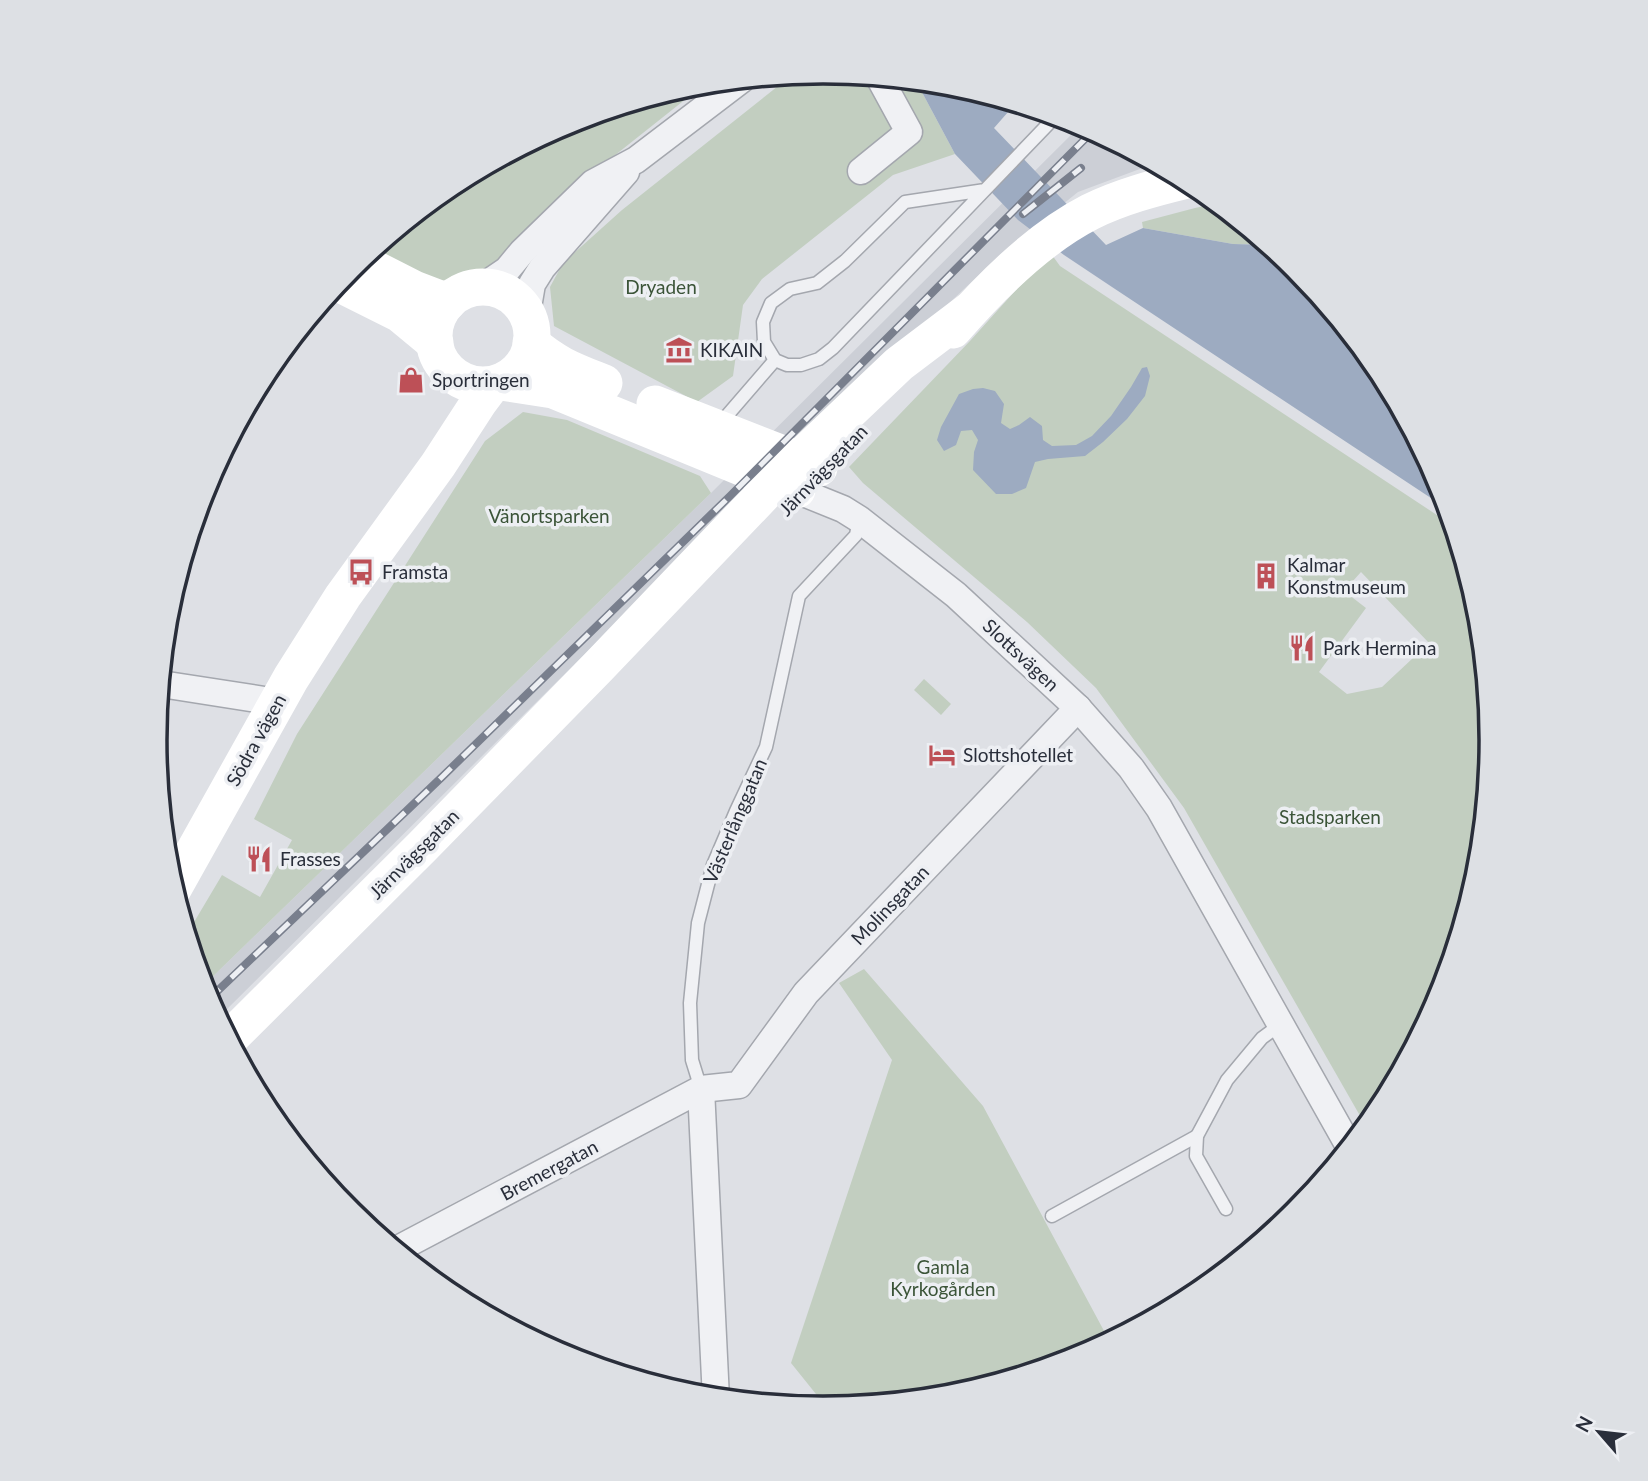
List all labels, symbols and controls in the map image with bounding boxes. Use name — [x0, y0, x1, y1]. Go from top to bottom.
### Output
park label: Dryaden — [625, 275, 697, 298]
museum icon: KIKAIN — [664, 335, 694, 365]
place label: KIKAIN — [700, 338, 763, 361]
shop icon: Sportringen — [396, 365, 426, 395]
place label: Sportringen — [432, 368, 530, 391]
street label: Järnvägsgatan — [774, 419, 872, 520]
park label: Vänortsparken — [488, 504, 610, 527]
place label: Kalmar Konstmuseum — [1287, 553, 1406, 598]
bus stop icon: Framsta — [346, 557, 376, 587]
place label: Framsta — [382, 560, 448, 583]
building icon: Kalmar Konstmuseum — [1251, 561, 1281, 591]
street label: Slottsvägen — [979, 614, 1064, 696]
restaurant icon: Park Hermina — [1287, 633, 1317, 663]
place label: Park Hermina — [1323, 636, 1436, 659]
street label: Södra vägen — [221, 690, 290, 790]
hotel icon: Slottshotellet — [927, 740, 957, 770]
place label: Slottshotellet — [963, 743, 1073, 766]
street label: Västerlånggatan — [698, 755, 771, 887]
street label: Järnvägsgatan — [364, 804, 463, 903]
park label: Stadsparken — [1279, 805, 1381, 828]
restaurant icon: Frasses — [244, 844, 274, 874]
place label: Frasses — [280, 847, 341, 870]
street label: Molinsgatan — [846, 860, 933, 949]
street label: Bremergatan — [496, 1134, 601, 1205]
park label: Gamla Kyrkogården — [890, 1255, 996, 1300]
north arrow — [1564, 1397, 1634, 1467]
text: N — [1570, 1412, 1597, 1436]

